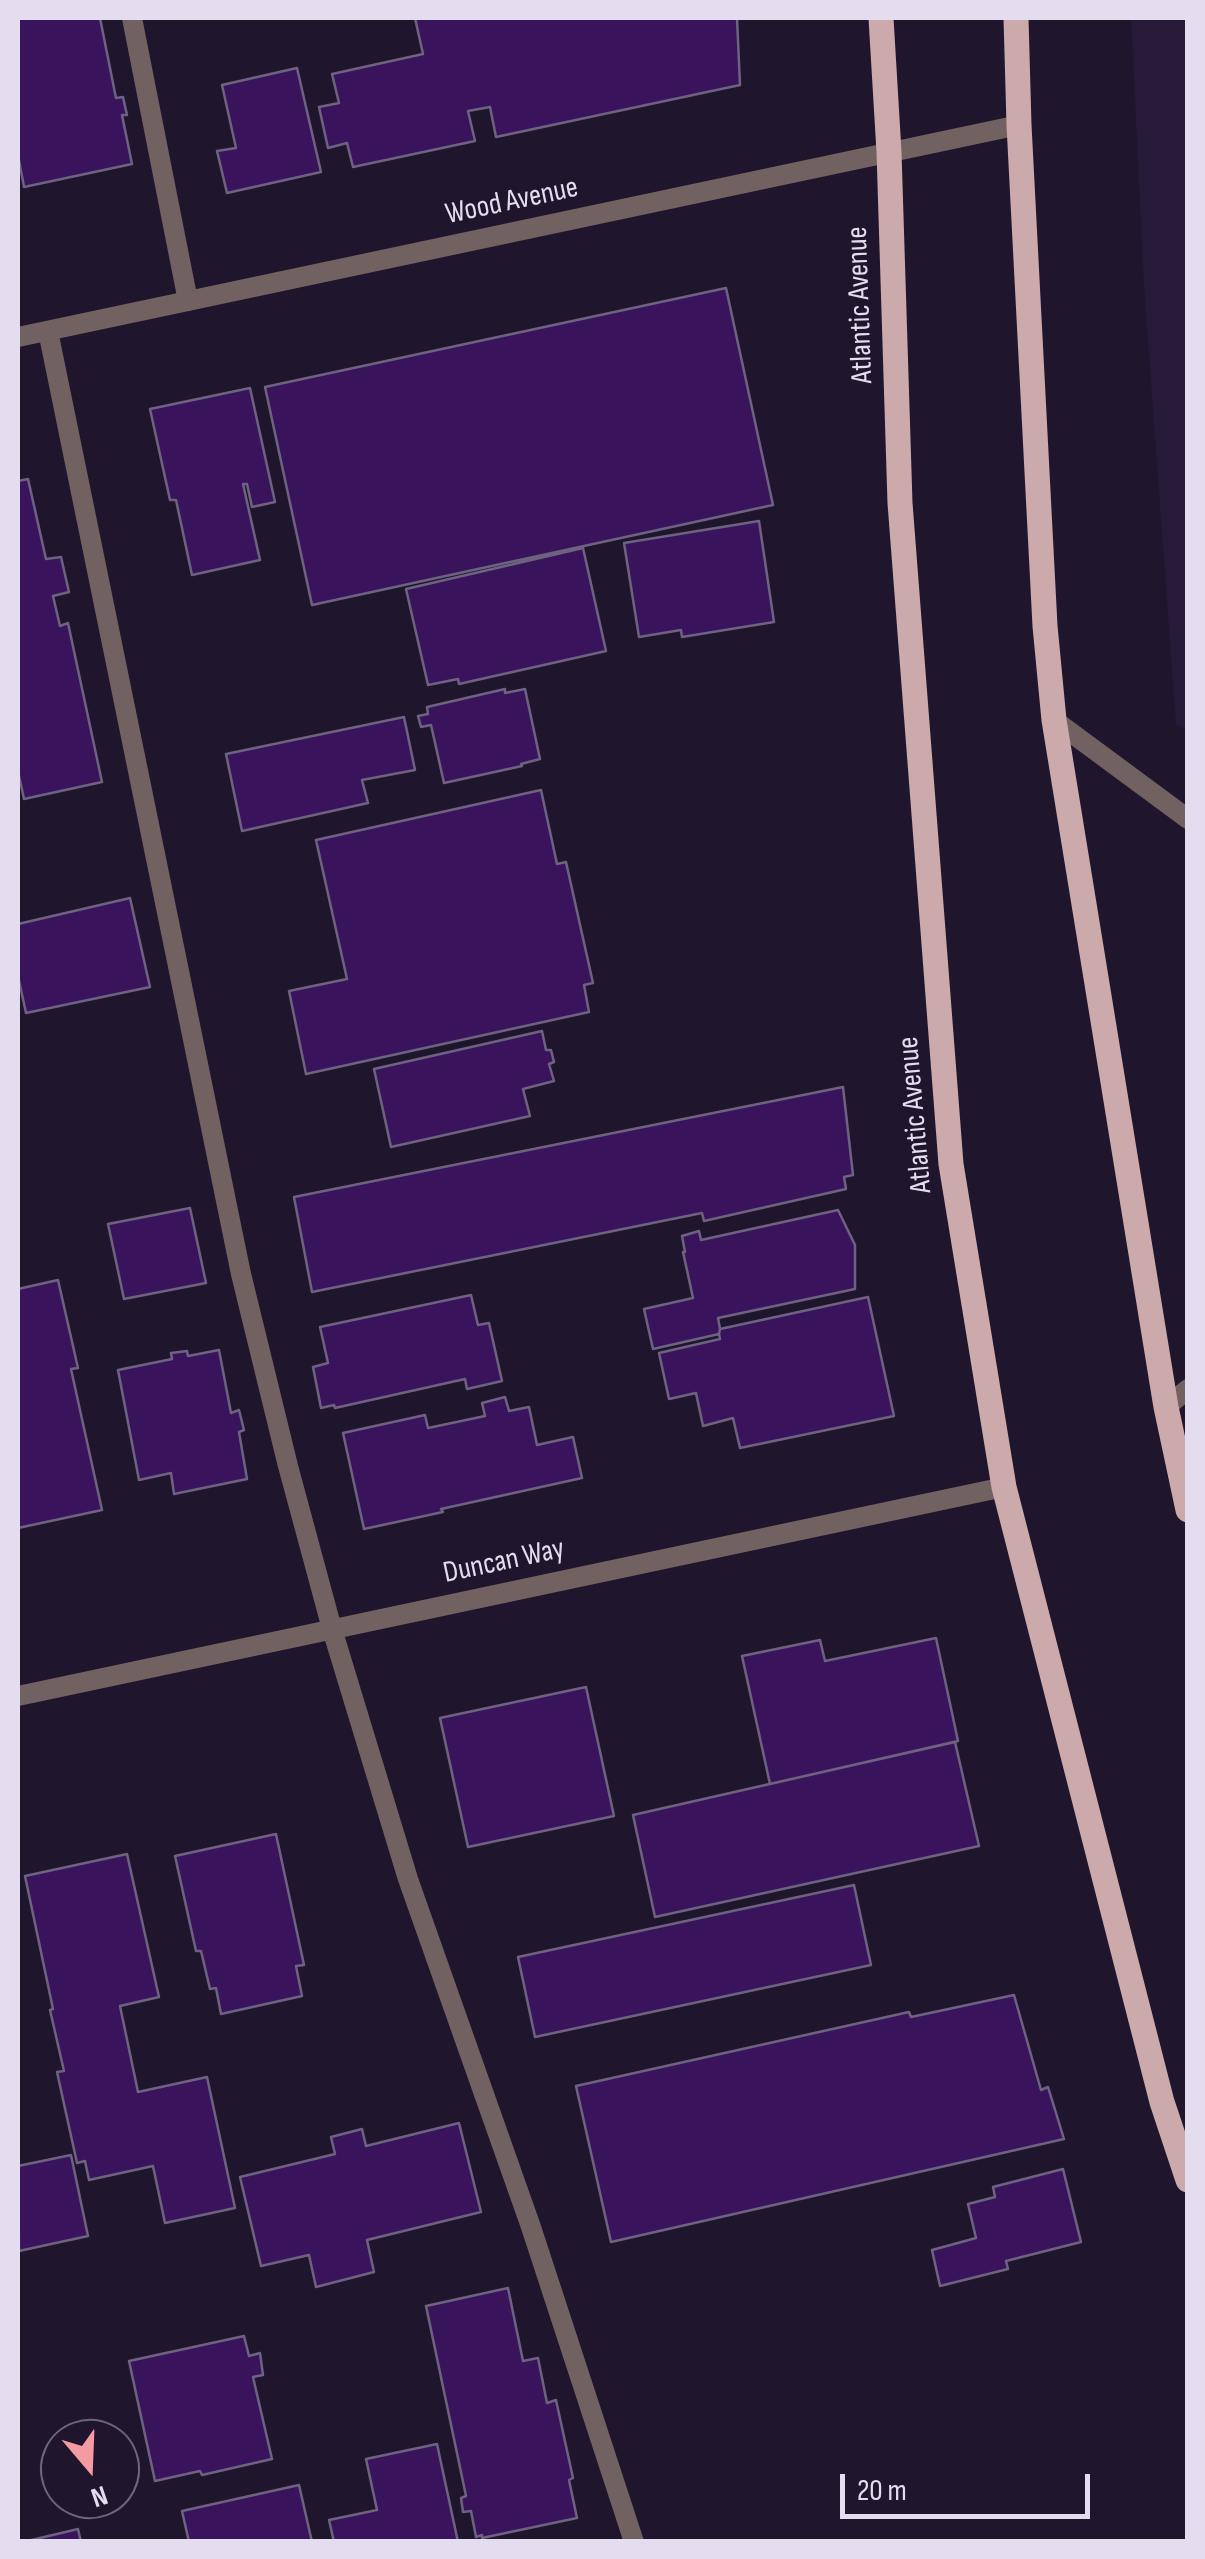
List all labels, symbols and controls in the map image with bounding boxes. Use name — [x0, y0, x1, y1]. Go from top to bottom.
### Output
street label: Wood Avenue — [442, 170, 582, 234]
street label: Atlantic Avenue — [840, 226, 882, 384]
street label: Atlantic Avenue — [891, 1035, 941, 1195]
street label: Duncan Way — [440, 1532, 568, 1592]
north arrow — [40, 2419, 140, 2519]
scale bar — [845, 2454, 1095, 2516]
text: 20 m — [857, 2473, 907, 2509]
text: N — [87, 2478, 112, 2514]

